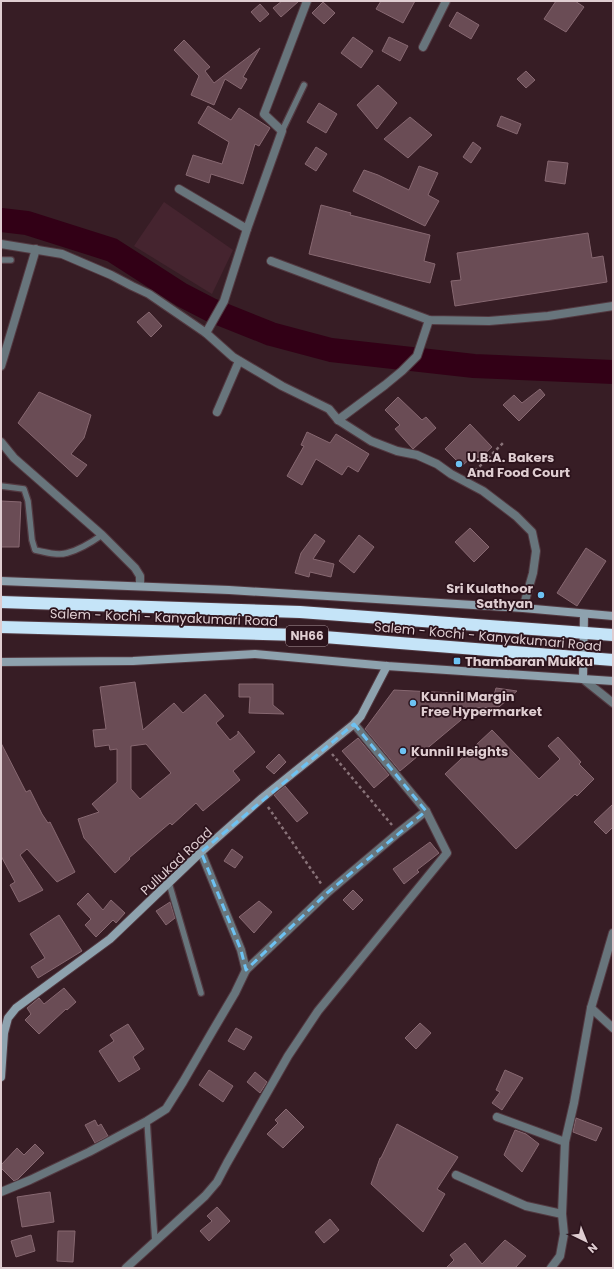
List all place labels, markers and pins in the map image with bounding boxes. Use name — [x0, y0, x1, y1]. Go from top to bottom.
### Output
place label: U.B.A. Bakers And Food Court — [467, 448, 570, 482]
marker: U.B.A. Bakers And Food Court — [454, 459, 464, 469]
place label: Sri Kulathoor Sathyan — [446, 579, 533, 613]
marker: Sri Kulathoor Sathyan — [536, 590, 546, 600]
place label: Thambaran Mukku — [465, 652, 593, 671]
marker: Thambaran Mukku — [452, 656, 462, 666]
place label: Kunnil Margin Free Hypermarket — [421, 687, 542, 721]
marker: Kunnil Margin Free Hypermarket — [408, 698, 418, 708]
place label: Kunnil Heights — [411, 742, 508, 761]
marker: Kunnil Heights — [398, 746, 408, 756]

